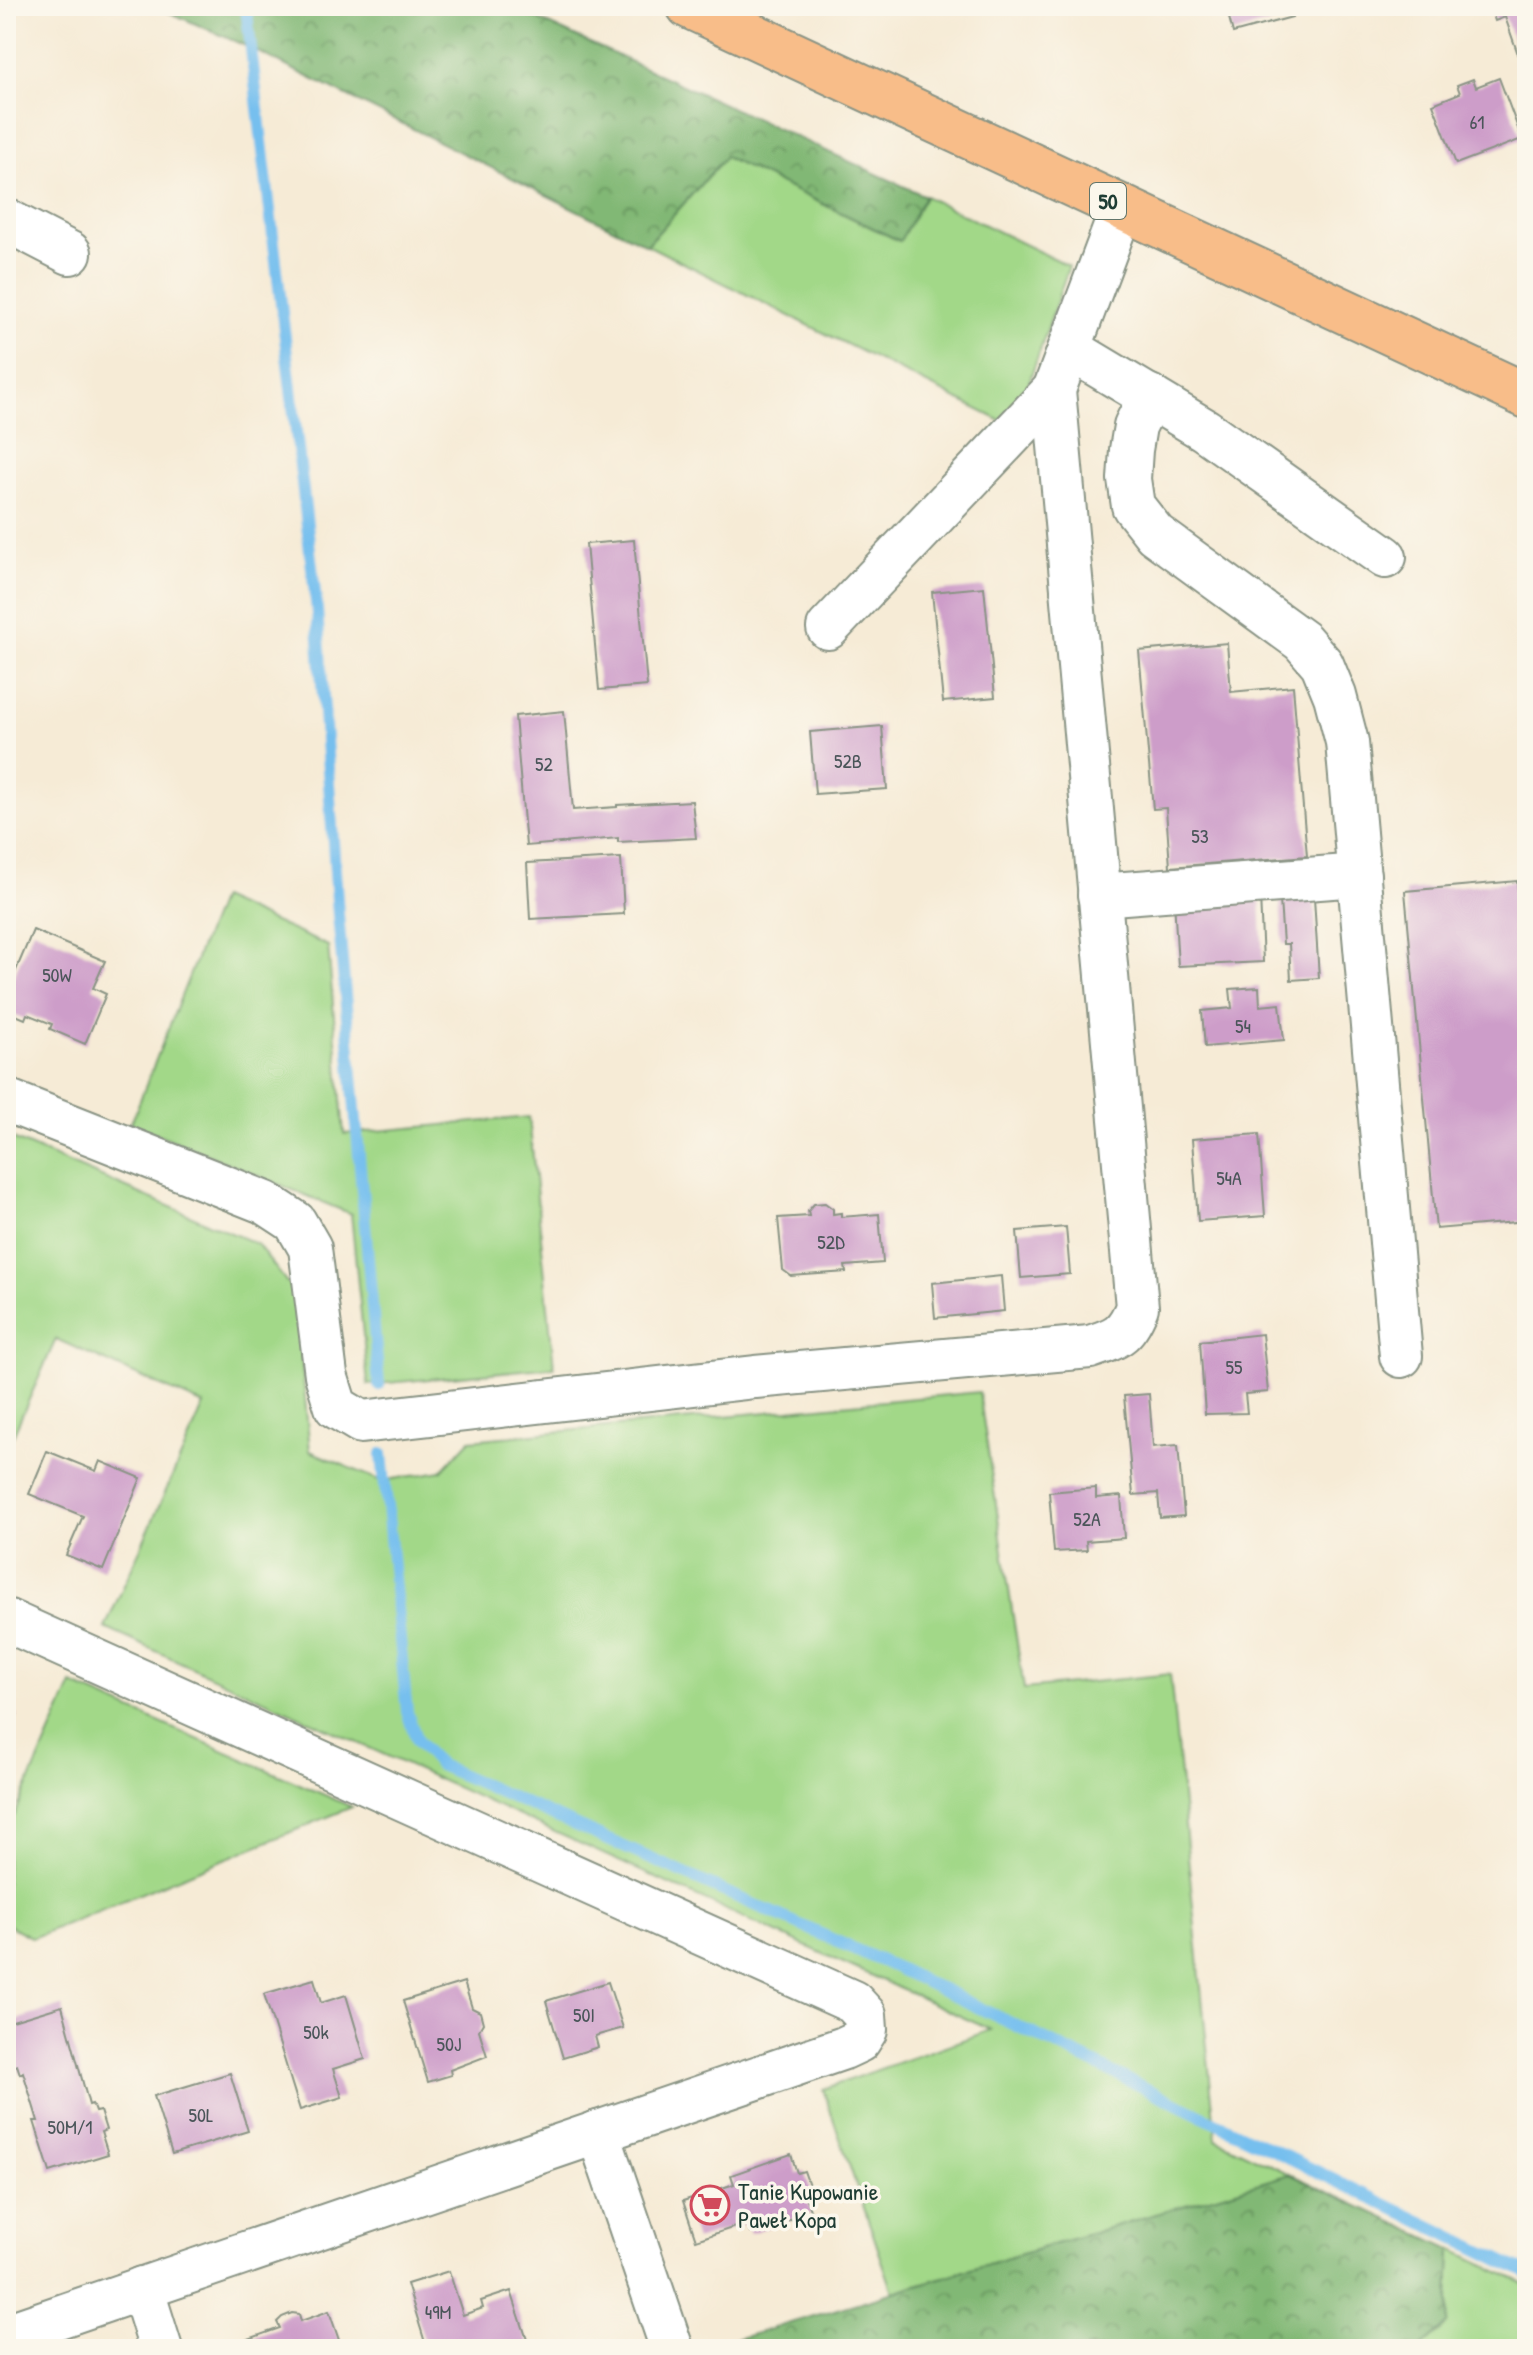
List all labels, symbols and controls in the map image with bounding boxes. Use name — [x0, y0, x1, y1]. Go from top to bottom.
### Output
house number: 61 — [1469, 108, 1485, 135]
road number: 50 — [1090, 183, 1126, 219]
house number: 52B — [834, 747, 862, 774]
house number: 52 — [535, 750, 554, 777]
house number: 53 — [1191, 822, 1209, 849]
house number: 50W — [42, 961, 73, 988]
house number: 54 — [1235, 1012, 1251, 1039]
house number: 54A — [1216, 1164, 1242, 1191]
house number: 52D — [817, 1228, 845, 1255]
house number: 55 — [1226, 1353, 1243, 1380]
house number: 52A — [1073, 1505, 1101, 1532]
house number: 50I — [573, 2001, 595, 2028]
house number: 50k — [303, 2018, 329, 2045]
house number: 50J — [437, 2030, 461, 2057]
house number: 50L — [189, 2101, 213, 2128]
house number: 50M/1 — [47, 2113, 93, 2140]
place label: Tanie Kupowanie Paweł Kopa — [738, 2175, 879, 2235]
supermarket icon: Tanie Kupowanie Paweł Kopa — [689, 2184, 731, 2226]
house number: 49M — [425, 2298, 451, 2325]

